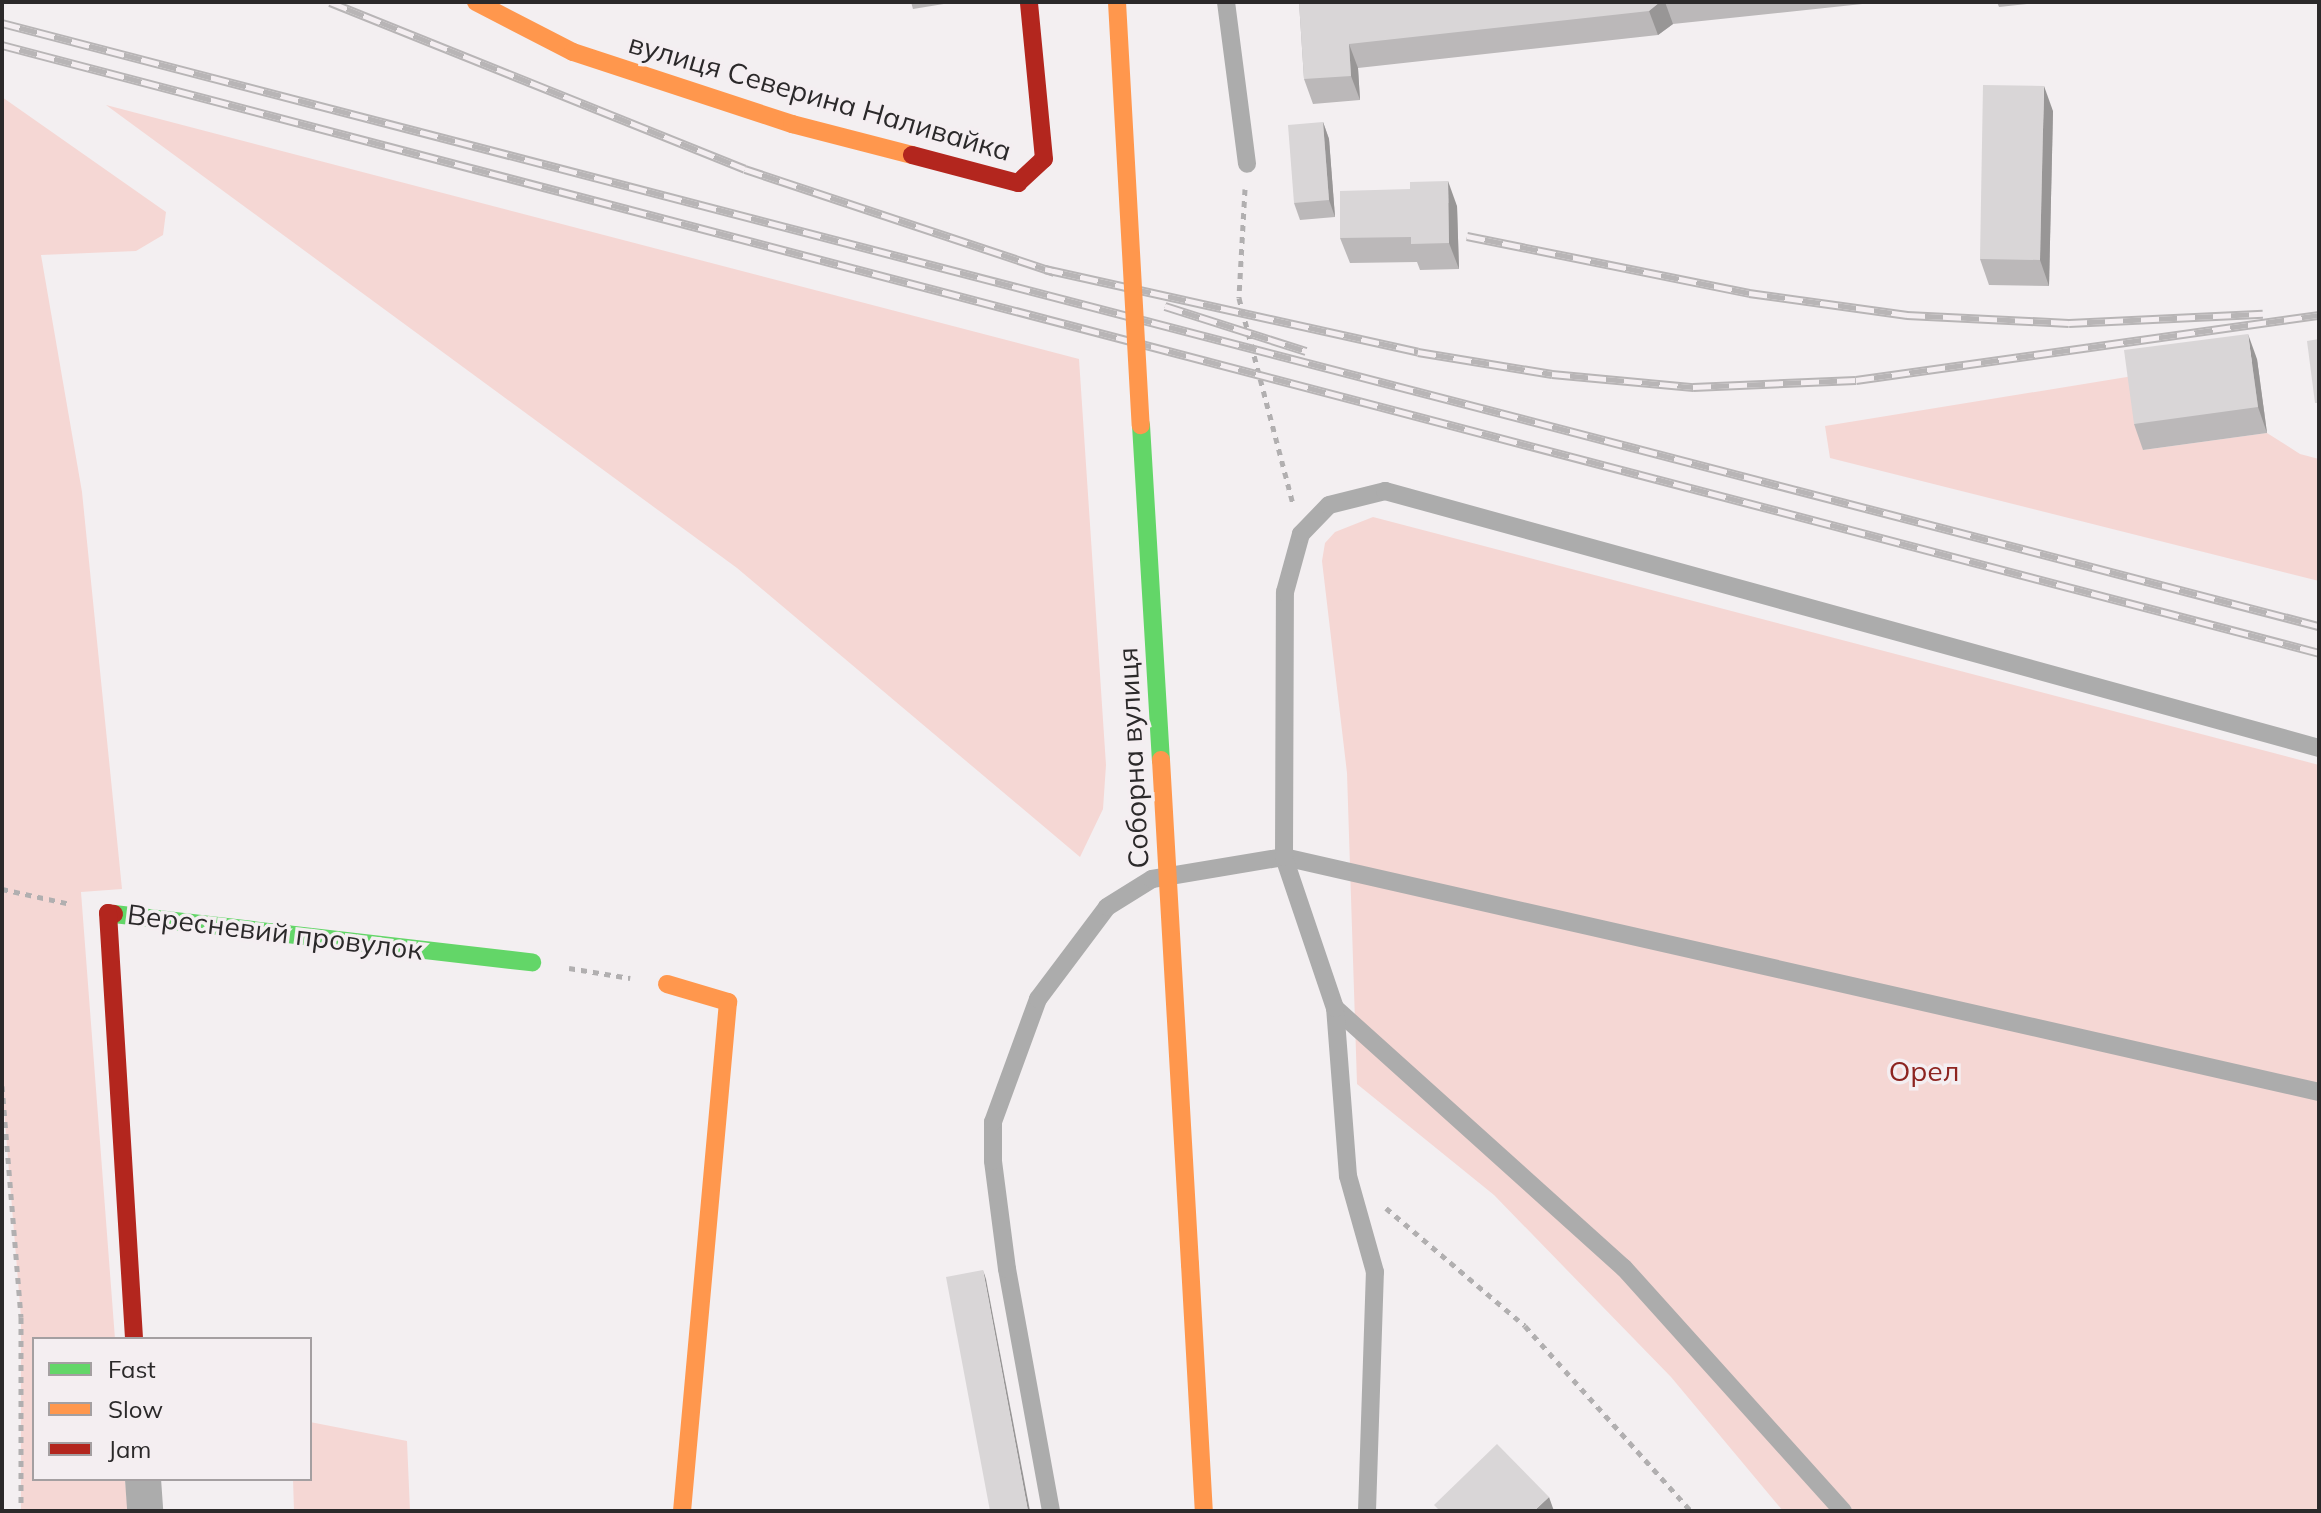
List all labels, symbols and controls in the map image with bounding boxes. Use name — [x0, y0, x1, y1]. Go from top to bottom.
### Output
street label: вулиця Северина Наливайка — [625, 26, 1015, 168]
street label: Соборна вулиця — [1110, 647, 1156, 869]
street label: Вересневий провулок — [125, 897, 425, 967]
park label: Орел — [1889, 1054, 1959, 1088]
legend — [32, 1337, 312, 1481]
text: Fast — [108, 1354, 156, 1384]
text: Slow — [108, 1394, 163, 1424]
text: Jam — [108, 1434, 151, 1464]

